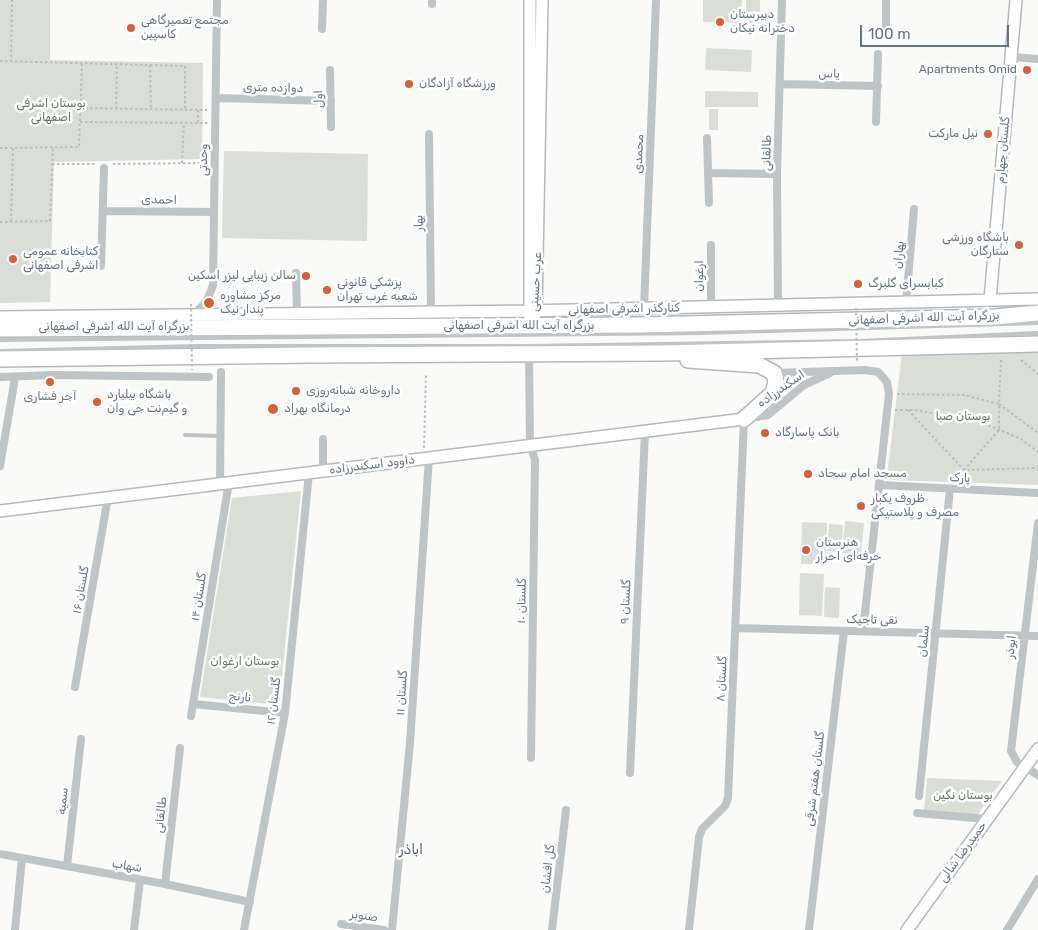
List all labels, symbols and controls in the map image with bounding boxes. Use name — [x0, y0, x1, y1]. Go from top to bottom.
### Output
place label: دبیرستان دخترانه نیکان — [730, 8, 795, 36]
place label: مجتمع تعمیرگاهی کاسپین — [141, 14, 229, 42]
scale bar — [863, 15, 1012, 47]
marker: دبیرستان دخترانه نیکان — [714, 16, 726, 28]
marker: مجتمع تعمیرگاهی کاسپین — [125, 22, 137, 34]
text: 100 m — [868, 25, 910, 43]
place label: Apartments Omid — [919, 63, 1017, 77]
marker: Apartments Omid — [1021, 64, 1033, 76]
street label: یاس — [818, 67, 840, 81]
place label: ورزشگاه آزادگان — [419, 77, 496, 91]
marker: ورزشگاه آزادگان — [403, 78, 415, 90]
street label: دوازده متری — [243, 80, 303, 96]
street label: اول — [312, 90, 326, 108]
park label: بوستان اشرفی اصفهانی — [16, 97, 86, 125]
street label: گلستان چهارم — [993, 116, 1013, 184]
place label: نیل مارکت — [928, 127, 978, 141]
marker: نیل مارکت — [982, 128, 994, 140]
street label: محمدی — [631, 134, 647, 174]
street label: طالقانی — [759, 135, 775, 171]
street label: وحدتی — [197, 144, 211, 176]
street label: احمدی — [141, 192, 177, 208]
street label: بهار — [412, 215, 426, 231]
place label: باشگاه ورزشی ستارگان — [942, 231, 1009, 259]
marker: باشگاه ورزشی ستارگان — [1013, 239, 1025, 251]
street label: بهاران — [891, 240, 907, 270]
place label: کتابخانه عمومی اشرفی اصفهانی — [23, 245, 99, 273]
street label: عرب حسینی — [527, 252, 545, 312]
marker: کتابخانه عمومی اشرفی اصفهانی — [7, 253, 19, 265]
street label: ارغوان — [693, 260, 707, 292]
place label: سالن زیبایی لیزر اسکین — [188, 269, 296, 283]
marker: سالن زیبایی لیزر اسکین — [300, 270, 312, 282]
place label: پزشکی قانونی شعبه غرب تهران — [337, 276, 418, 304]
place label: کبابسرای گلبرگ — [868, 277, 944, 291]
marker: کبابسرای گلبرگ — [852, 278, 864, 290]
marker: پزشکی قانونی شعبه غرب تهران — [321, 284, 333, 296]
place label: مرکز مشاوره پندار نیک — [220, 289, 281, 317]
marker: مرکز مشاوره پندار نیک — [202, 296, 216, 310]
street label: کنارگذر اشرفی اصفهانی — [568, 301, 680, 317]
street label: بزرگراه آیت الله اشرفی اصفهانی — [848, 308, 1000, 328]
street label: بزرگراه آیت الله اشرفی اصفهانی — [443, 319, 595, 333]
street label: بزرگراه آیت الله اشرفی اصفهانی — [38, 320, 190, 334]
street label: اسکندرزاده — [754, 367, 808, 411]
marker: آجر فشاری — [44, 376, 56, 388]
place label: داروخانه شبانه‌روزی — [306, 384, 401, 398]
marker: داروخانه شبانه‌روزی — [290, 385, 302, 397]
place label: باشگاه بیلیارد و گیم‌نت جی وان — [107, 388, 187, 416]
place label: آجر فشاری — [24, 390, 76, 404]
marker: باشگاه بیلیارد و گیم‌نت جی وان — [91, 396, 103, 408]
marker: درمانگاه بهراد — [266, 402, 280, 416]
place label: درمانگاه بهراد — [284, 402, 351, 416]
park label: بوستان صبا — [935, 410, 991, 424]
place label: بانک پاسارگاد — [775, 426, 839, 440]
marker: بانک پاسارگاد — [759, 427, 771, 439]
street label: داوود اسکندرزاده — [328, 453, 416, 477]
place label: مسجد امام سجاد — [818, 467, 907, 481]
marker: مسجد امام سجاد — [802, 468, 814, 480]
street label: پارک — [949, 470, 971, 486]
place label: ظروف یکبار مصرف و پلاستیکی — [871, 492, 959, 520]
marker: ظروف یکبار مصرف و پلاستیکی — [855, 500, 867, 512]
place label: هنرستان حرفه‌ای احرار — [816, 536, 881, 564]
marker: هنرستان حرفه‌ای احرار — [800, 544, 812, 556]
street label: گلستان ۱۶ — [70, 565, 92, 615]
street label: گلستان ۱۴ — [188, 572, 210, 622]
street label: گلستان ۱۰ — [514, 578, 530, 624]
street label: گلستان ۹ — [618, 579, 634, 625]
street label: نقی تاجیک — [846, 612, 898, 628]
street label: سلمان — [915, 624, 933, 658]
street label: ابوذر — [1003, 635, 1019, 659]
park label: بوستان ارغوان — [210, 655, 280, 669]
street label: گلستان ٨ — [714, 656, 730, 702]
street label: گلستان ۱۱ — [393, 670, 411, 716]
street label: گلستان ۱۲ — [264, 677, 284, 725]
street label: نارنج — [228, 689, 252, 705]
street label: گلستان هفتم شرقی — [802, 731, 828, 827]
street label: سمیه — [54, 787, 72, 815]
park label: بوستان نگین — [933, 789, 993, 803]
street label: طالقانی — [152, 796, 170, 834]
street label: حمیدرضا شالی — [936, 819, 990, 885]
district label: اباذر — [399, 842, 423, 858]
street label: گل افشان — [538, 844, 558, 894]
street label: شهاب — [111, 856, 143, 876]
street label: صنوبر — [349, 907, 379, 925]

